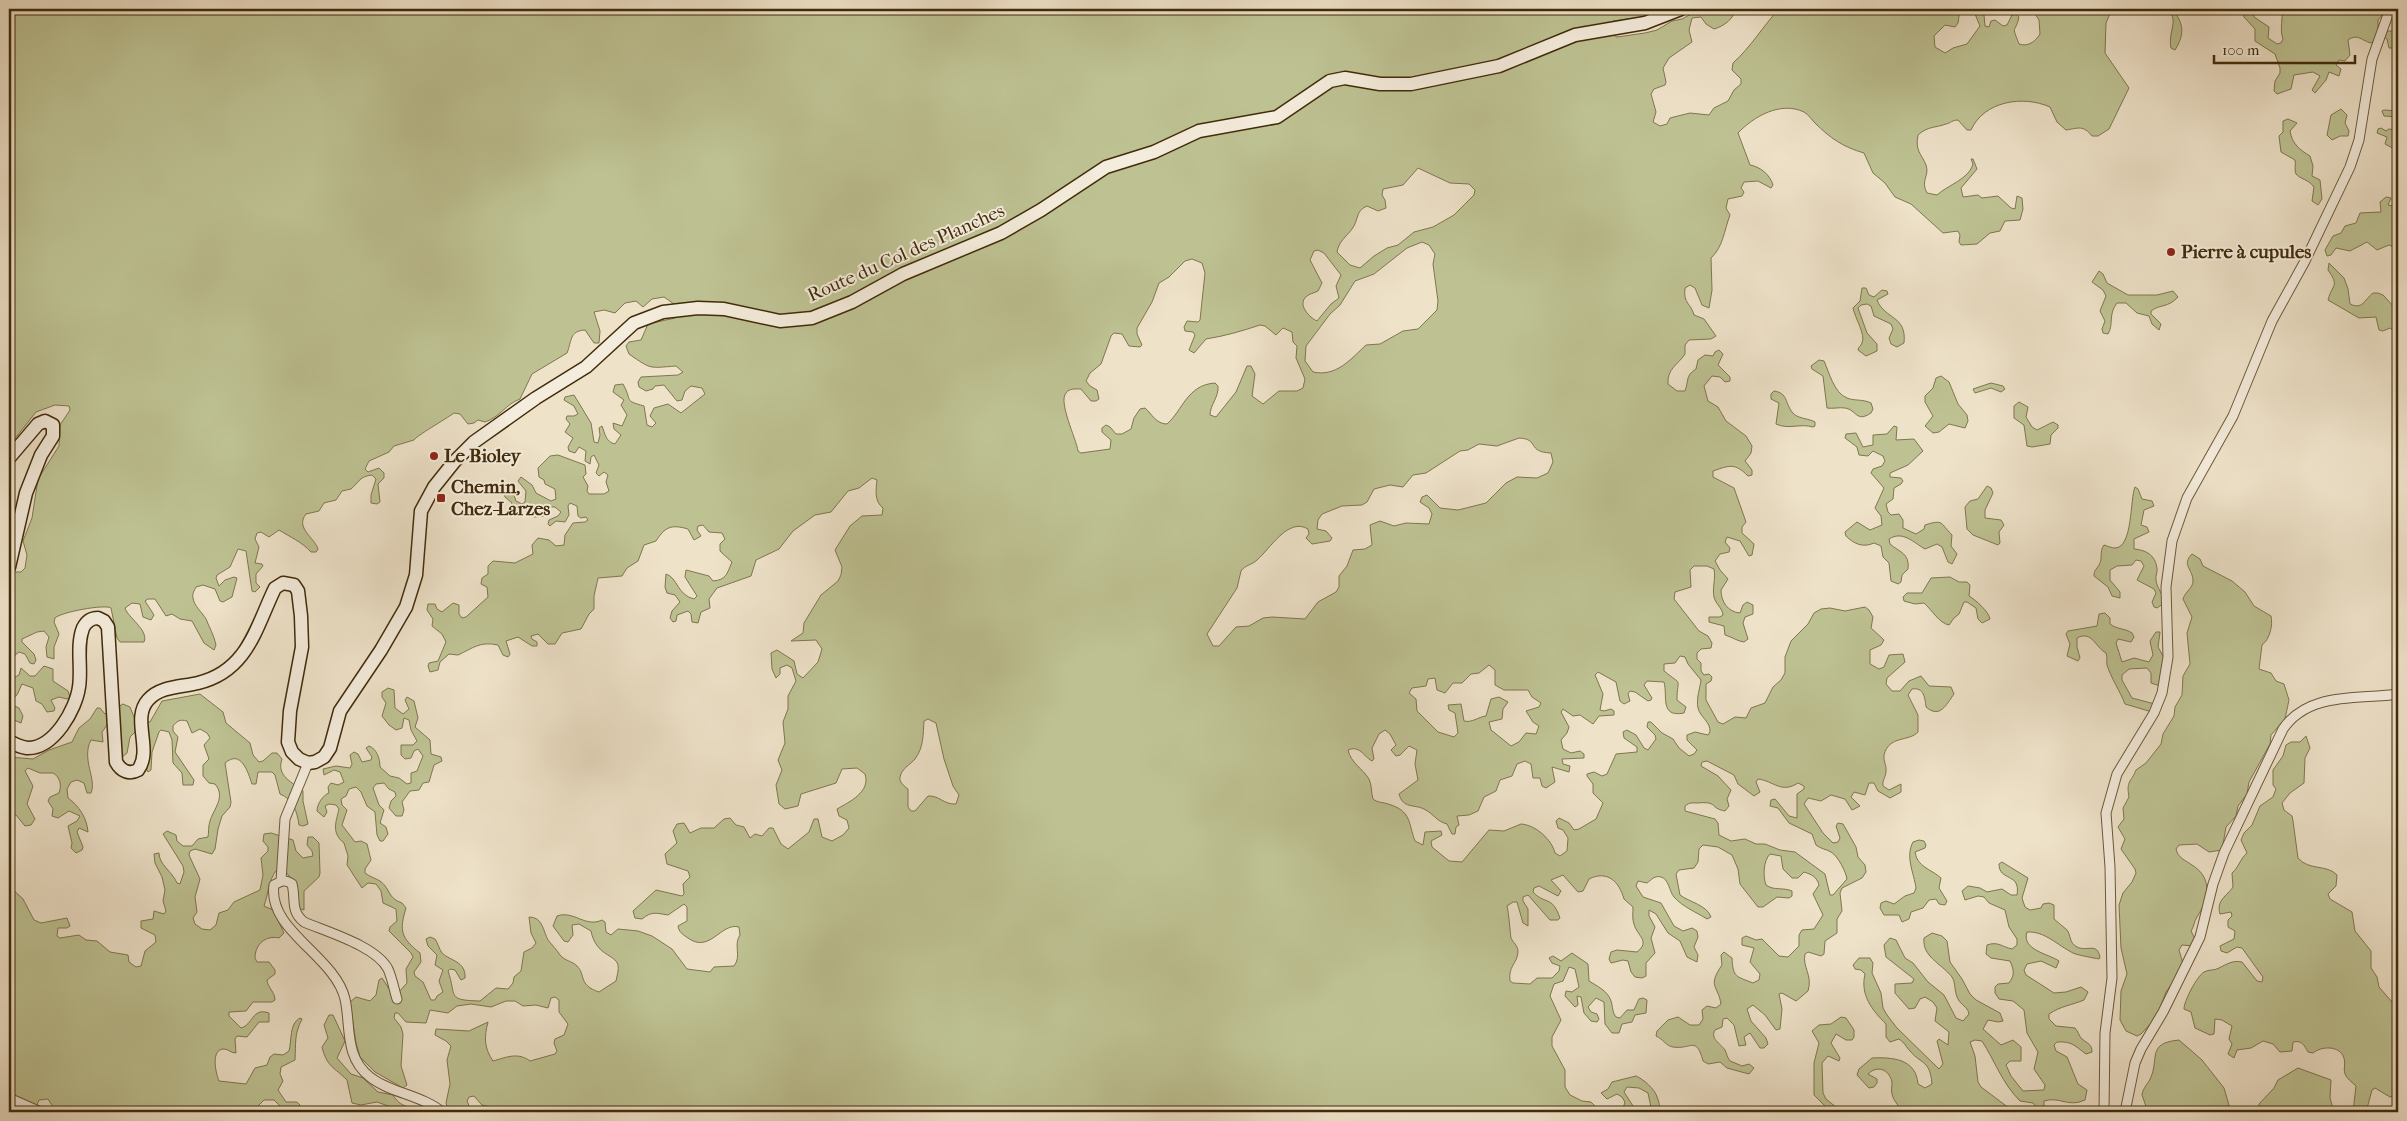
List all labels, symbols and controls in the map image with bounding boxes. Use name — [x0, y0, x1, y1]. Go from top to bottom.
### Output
scale bar — [2214, 32, 2356, 64]
text: 100 m — [2222, 41, 2260, 59]
street label: Route du Col des Planches — [804, 200, 1008, 306]
place label: Pierre à cupules — [2181, 241, 2311, 263]
marker: Pierre à cupules — [2165, 246, 2177, 258]
place label: Le Bioley — [444, 445, 522, 467]
marker: Le Bioley — [428, 450, 440, 462]
place label: Chemin, Chez-Larzes — [451, 476, 550, 520]
marker: Chemin, Chez-Larzes — [435, 492, 447, 504]

